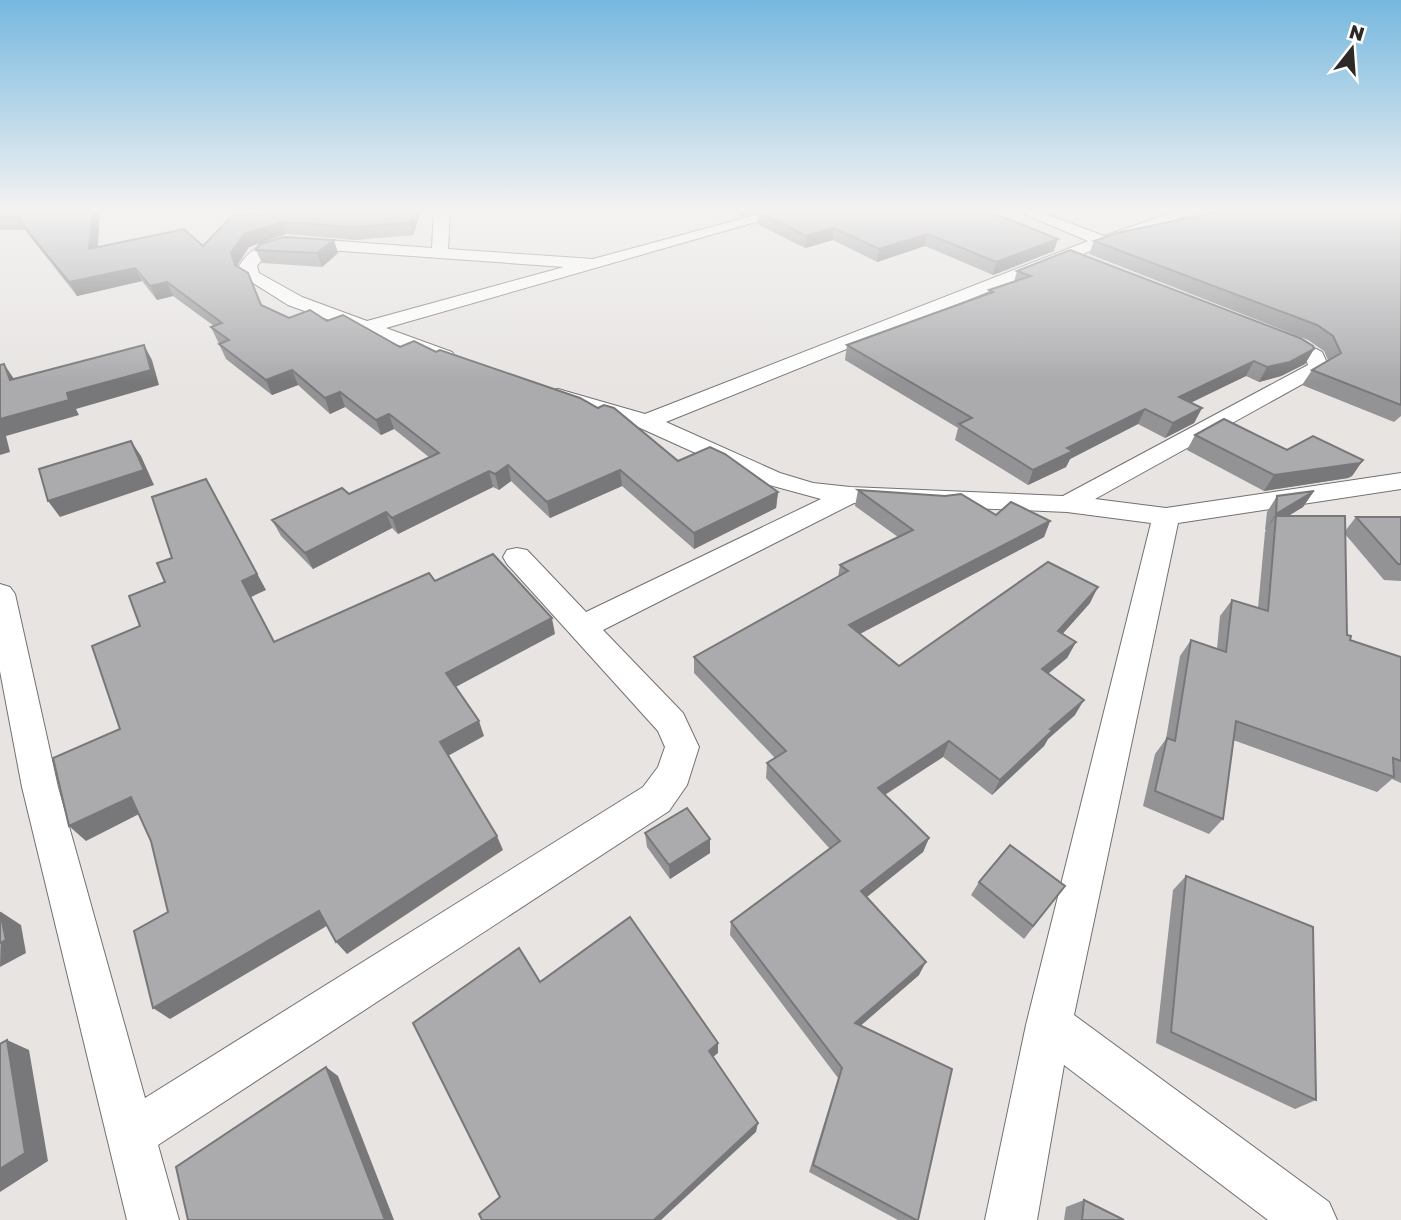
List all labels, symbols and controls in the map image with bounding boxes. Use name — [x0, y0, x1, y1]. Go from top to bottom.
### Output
north arrow — [1317, 14, 1387, 84]
text: N — [1347, 19, 1367, 45]

